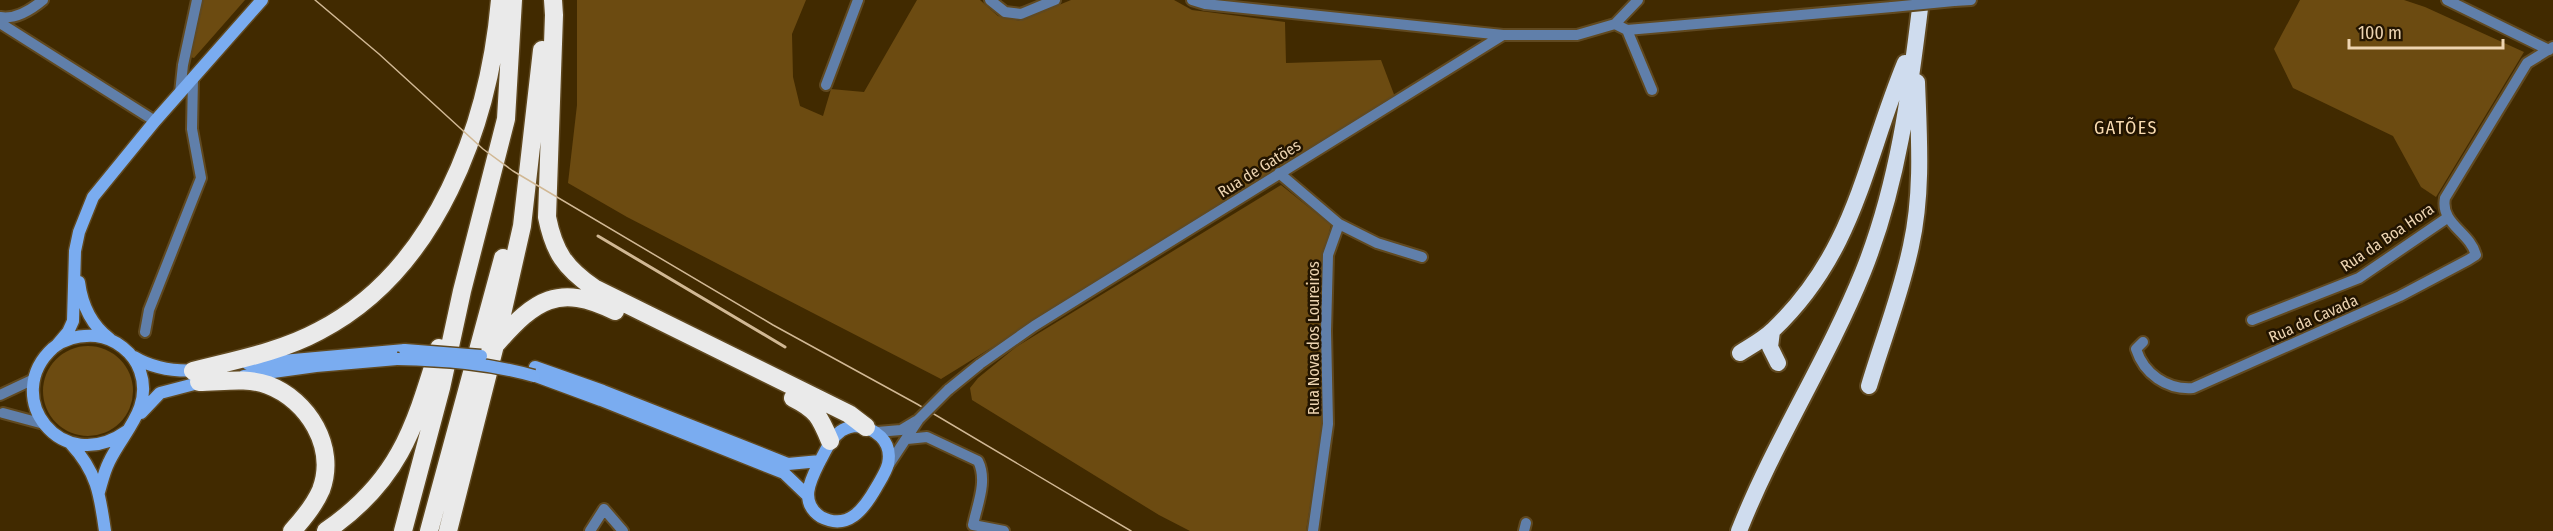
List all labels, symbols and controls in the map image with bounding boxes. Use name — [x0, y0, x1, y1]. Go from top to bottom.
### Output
scale bar — [2349, 12, 2504, 50]
text: 100 m — [2358, 22, 2402, 44]
district label: GATÕES — [2094, 117, 2158, 139]
street label: Rua de Gatões — [1214, 135, 1304, 201]
street label: Rua da Boa Hora — [2337, 199, 2438, 276]
street label: Rua Nova dos Loureiros — [1304, 261, 1323, 415]
street label: Rua da Cavada — [2266, 290, 2361, 347]

